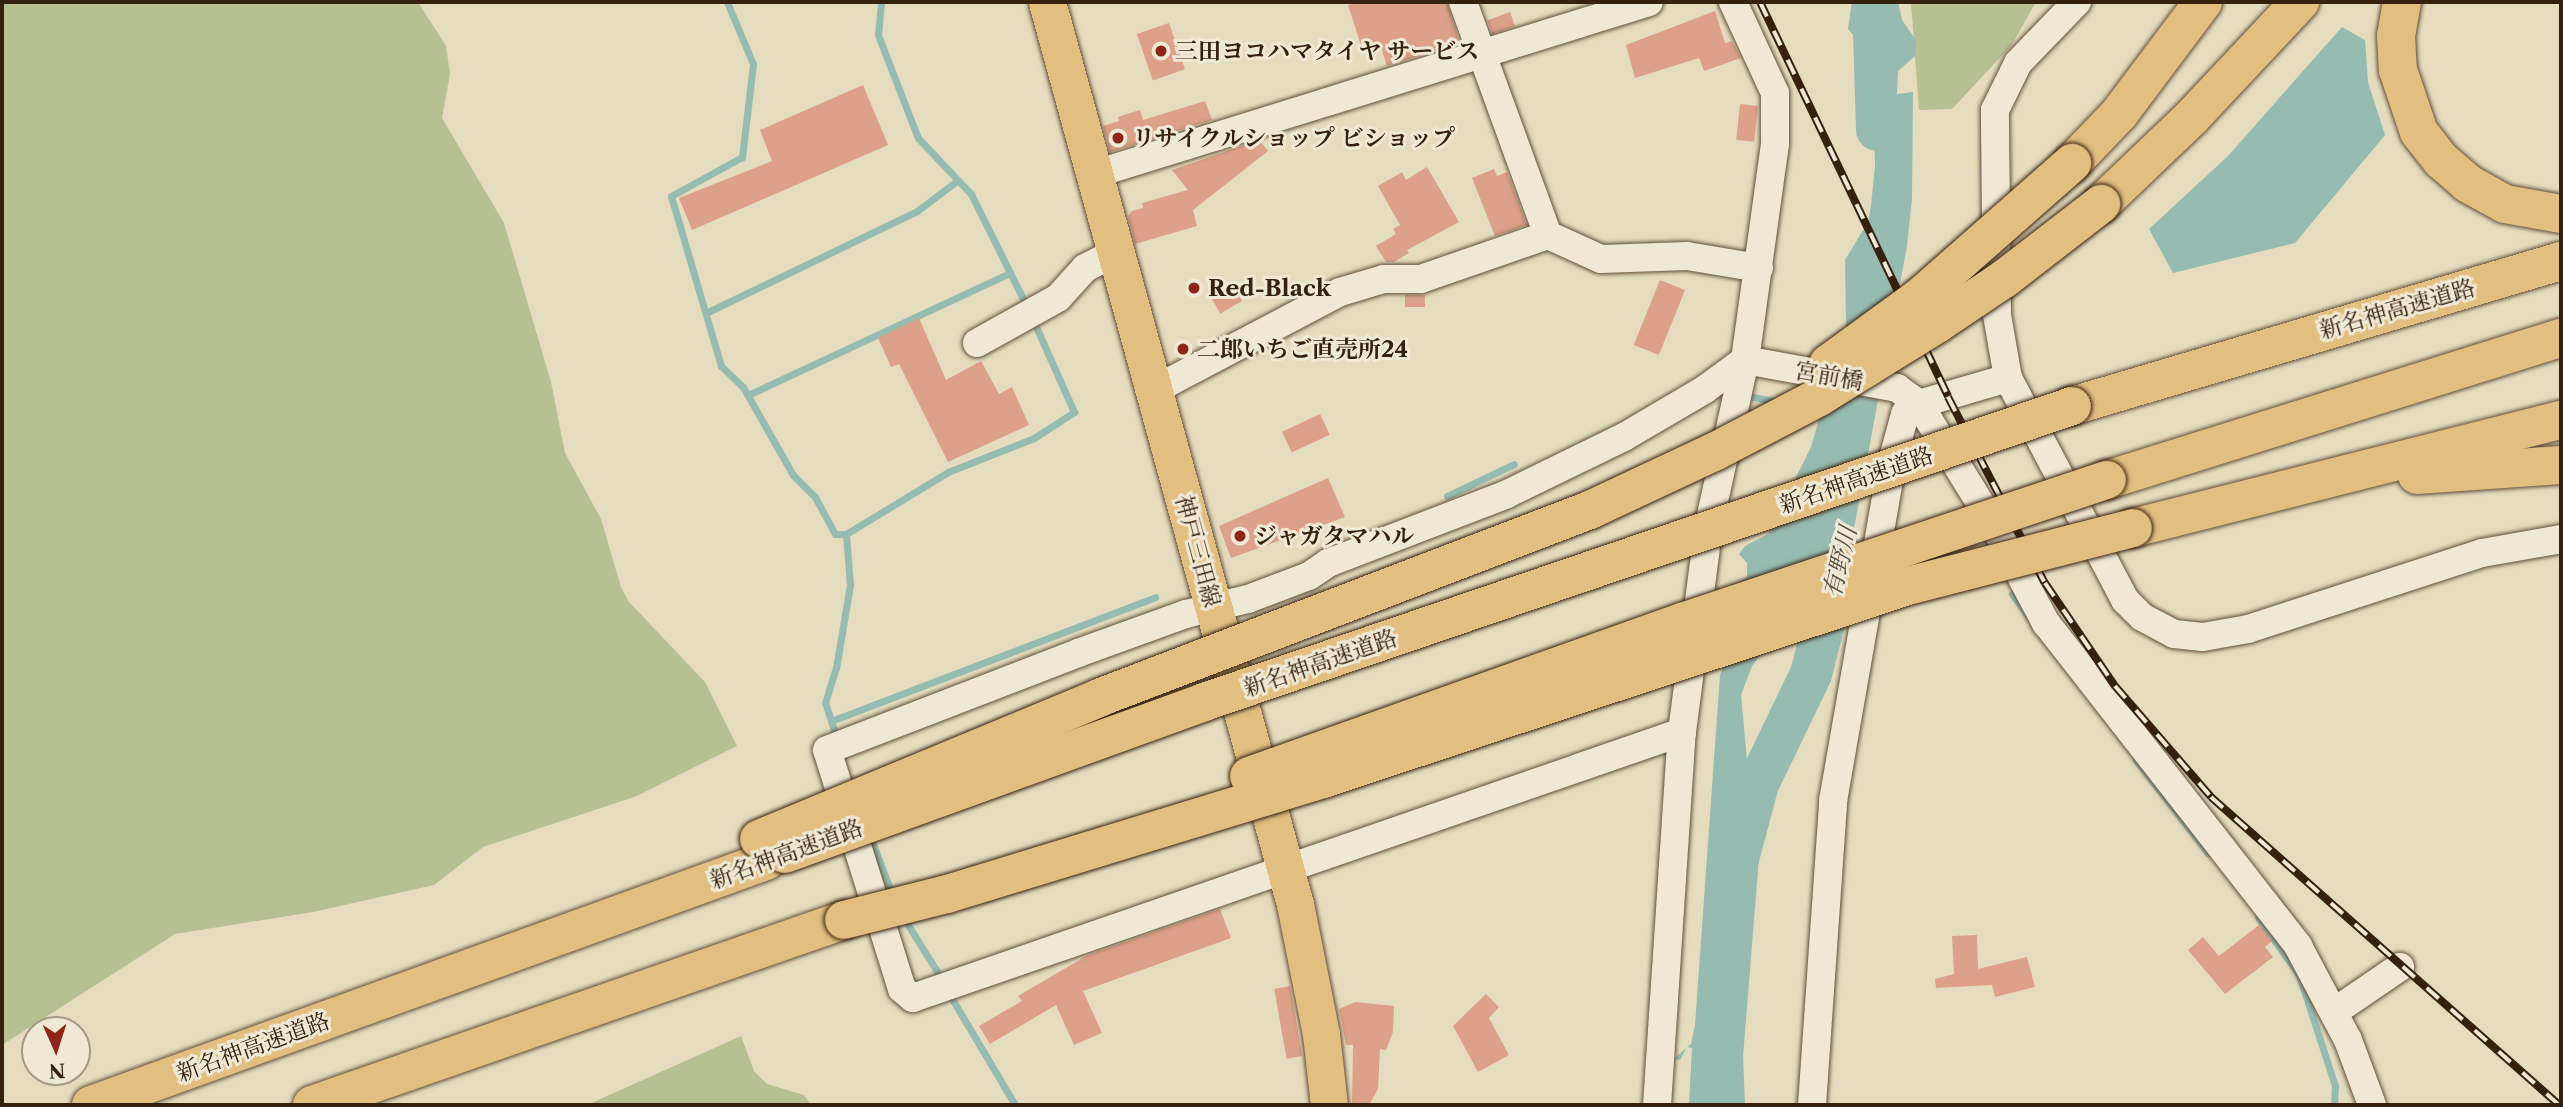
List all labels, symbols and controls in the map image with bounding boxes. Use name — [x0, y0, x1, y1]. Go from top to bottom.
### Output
place label: 三田ヨコハマタイヤ サービス — [1175, 37, 1480, 65]
marker: 三田ヨコハマタイヤ サービス — [1153, 43, 1169, 59]
place label: リサイクルショップ ビショップ — [1132, 124, 1460, 152]
marker: リサイクルショップ ビショップ — [1110, 130, 1126, 146]
place label: Red-Black — [1208, 274, 1331, 302]
street label: 新名神高速道路 — [2316, 274, 2478, 344]
marker: Red-Black — [1186, 280, 1202, 296]
place label: 二郎いちご直売所24 — [1197, 335, 1408, 363]
marker: 二郎いちご直売所24 — [1175, 341, 1191, 357]
street label: 宮前橋 — [1793, 356, 1865, 396]
street label: 新名神高速道路 — [1775, 441, 1937, 519]
street label: 神戸三田線 — [1170, 492, 1226, 610]
place label: ジャガタマハル — [1254, 522, 1415, 550]
water label: 有野川 — [1817, 524, 1863, 600]
marker: ジャガタマハル — [1232, 528, 1248, 544]
street label: 新名神高速道路 — [1239, 624, 1401, 702]
street label: 新名神高速道路 — [706, 813, 866, 895]
street label: 新名神高速道路 — [173, 1006, 333, 1088]
north arrow — [21, 1016, 91, 1086]
text: N — [48, 1059, 66, 1082]

